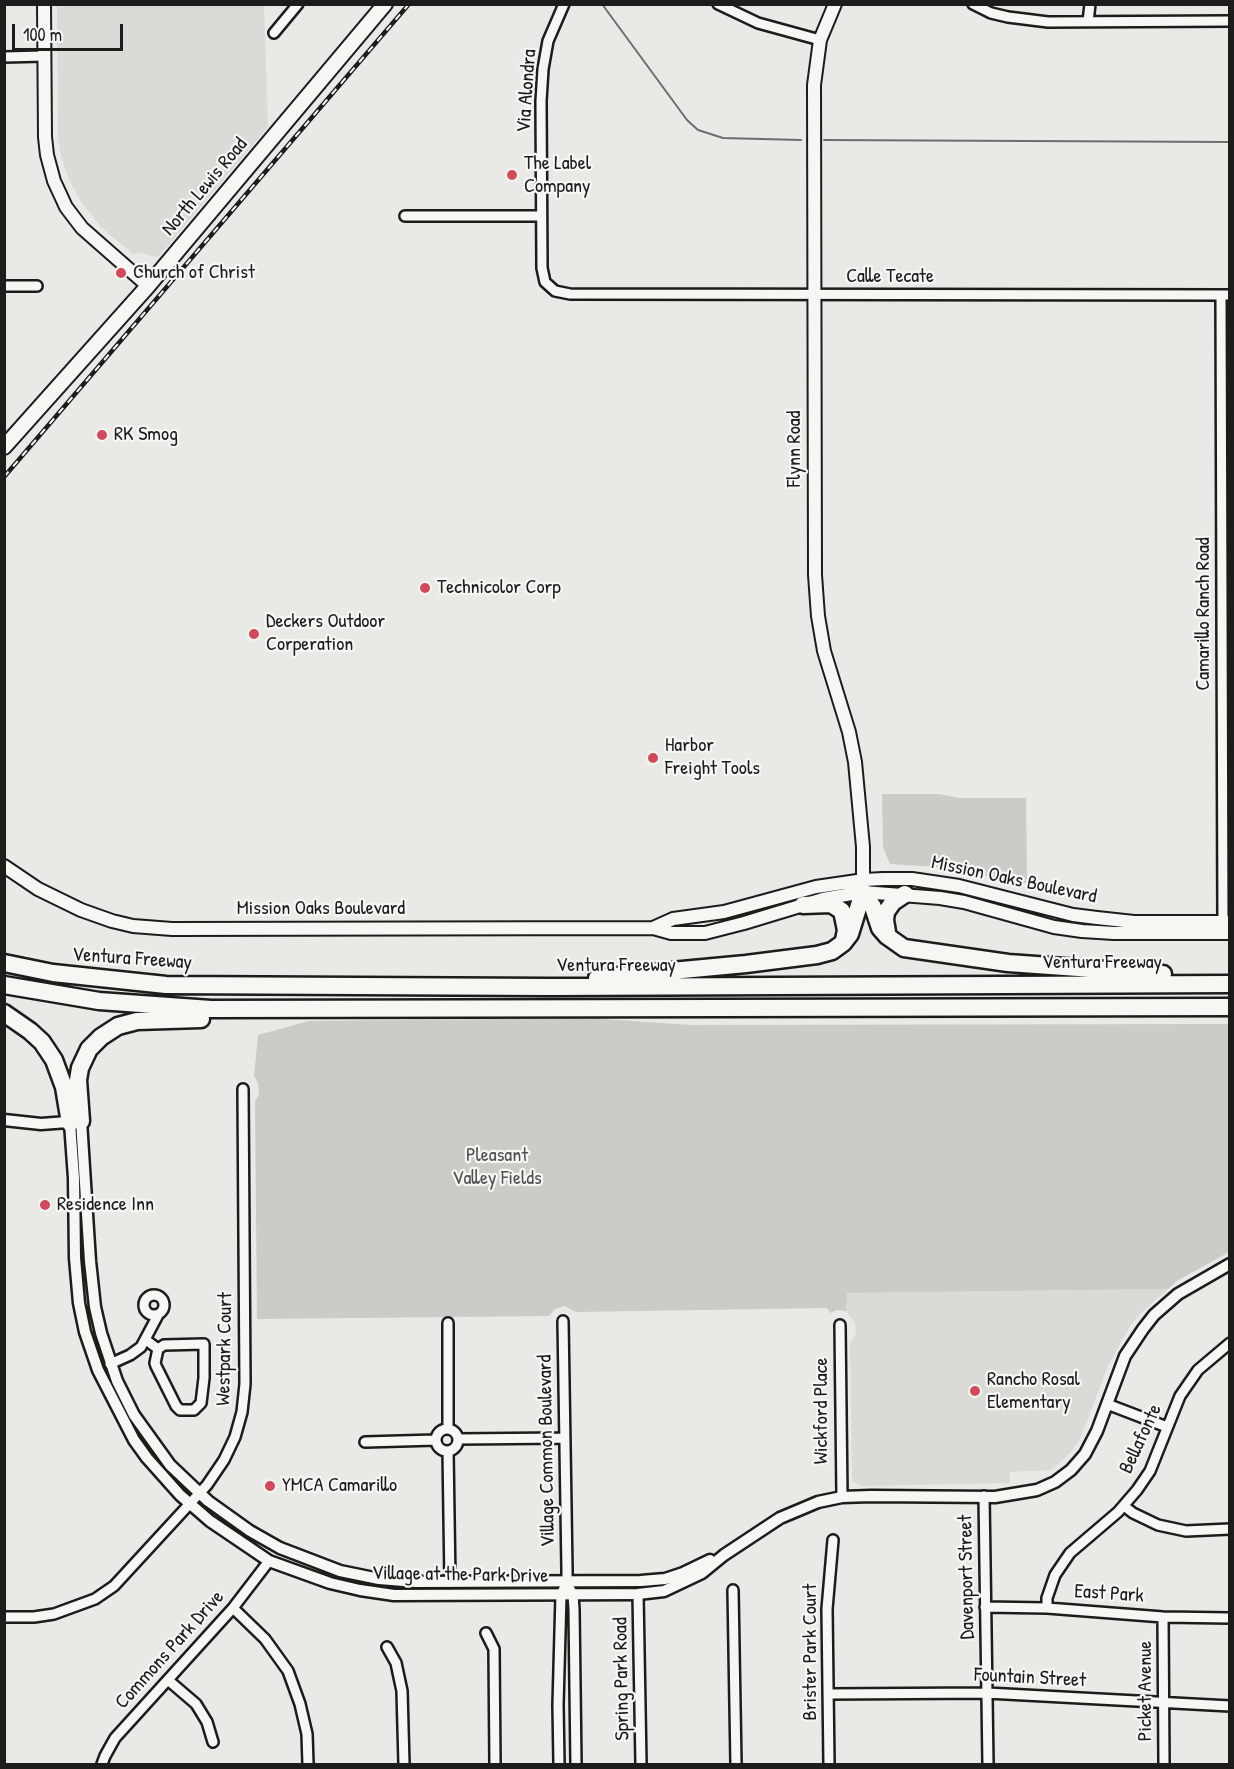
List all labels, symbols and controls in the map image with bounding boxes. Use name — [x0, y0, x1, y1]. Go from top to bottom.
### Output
scale bar — [15, 12, 126, 50]
text: 100 m — [23, 22, 62, 47]
street label: Via Alondra — [512, 48, 542, 134]
street label: North Lewis Road — [157, 133, 253, 241]
place label: The Label Company — [524, 152, 591, 199]
marker: The Label Company — [505, 168, 519, 182]
place label: Church of Christ — [133, 261, 255, 285]
street label: Calle Tecate — [846, 265, 934, 289]
marker: Church of Christ — [114, 266, 128, 280]
street label: Flynn Road — [783, 411, 807, 487]
place label: RK Smog — [114, 423, 178, 447]
marker: RK Smog — [95, 428, 109, 442]
street label: Camarillo Ranch Road — [1192, 537, 1216, 691]
place label: Technicolor Corp — [437, 576, 561, 600]
marker: Technicolor Corp — [418, 581, 432, 595]
place label: Deckers Outdoor Corperation — [266, 610, 385, 657]
marker: Deckers Outdoor Corperation — [247, 627, 261, 641]
place label: Harbor Freight Tools — [665, 734, 760, 781]
marker: Harbor Freight Tools — [646, 751, 660, 765]
street label: Mission Oaks Boulevard — [929, 851, 1099, 909]
street label: Mission Oaks Boulevard — [237, 897, 405, 921]
street label: Ventura Freeway — [71, 943, 193, 975]
street label: Ventura Freeway — [1042, 951, 1162, 975]
street label: Ventura Freeway — [556, 954, 676, 978]
park label: Pleasant Valley Fields — [452, 1144, 542, 1191]
place label: Residence Inn — [57, 1193, 154, 1217]
marker: Residence Inn — [38, 1198, 52, 1212]
street label: Westpark Court — [212, 1292, 238, 1406]
street label: Village Common Boulevard — [533, 1355, 561, 1547]
street label: Wickford Place — [810, 1358, 834, 1464]
place label: Rancho Rosal Elementary — [987, 1368, 1080, 1415]
marker: Rancho Rosal Elementary — [968, 1384, 982, 1398]
street label: Bellafonte — [1115, 1401, 1167, 1477]
place label: YMCA Camarillo — [282, 1474, 397, 1498]
marker: YMCA Camarillo — [263, 1479, 277, 1493]
street label: Davenport Street — [954, 1514, 980, 1640]
street label: Village at the Park Drive — [372, 1561, 548, 1589]
street label: East Park — [1074, 1580, 1144, 1608]
street label: Brister Park Court — [799, 1584, 823, 1720]
street label: Commons Park Drive — [110, 1586, 230, 1714]
street label: Spring Park Road — [609, 1617, 635, 1741]
street label: Picket Avenue — [1134, 1641, 1158, 1741]
street label: Fountain Street — [973, 1663, 1087, 1693]

